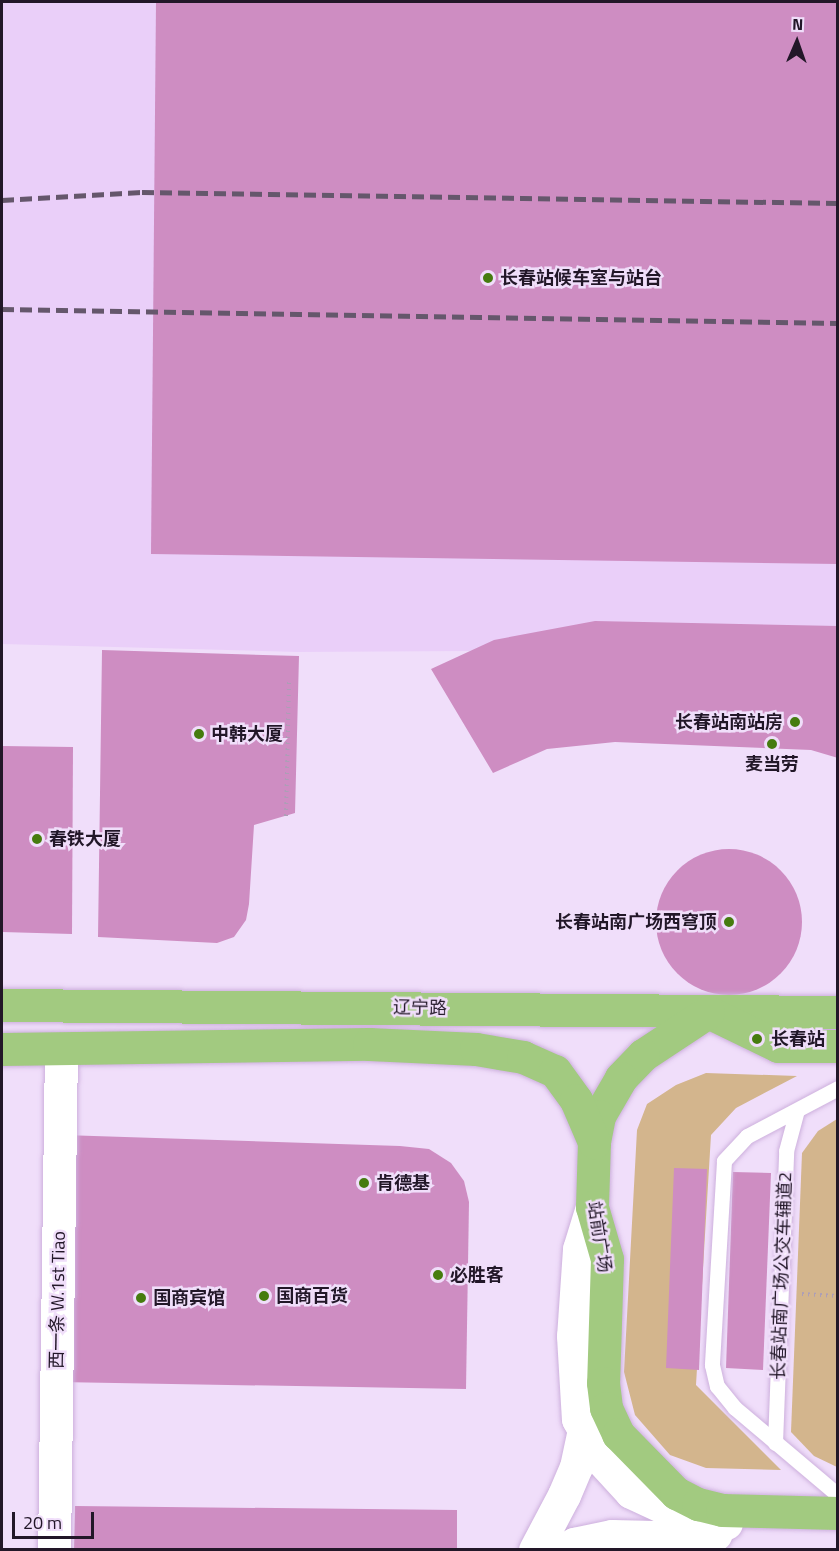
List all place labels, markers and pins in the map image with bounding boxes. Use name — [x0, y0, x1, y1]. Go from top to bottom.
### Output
place label: 长春站候车室与站台 — [500, 267, 662, 289]
marker: 长春站候车室与站台 — [481, 271, 495, 285]
place label: 长春站南站房 — [675, 711, 783, 733]
marker: 长春站南站房 — [788, 715, 802, 729]
place label: 中韩大厦 — [211, 723, 283, 745]
marker: 中韩大厦 — [192, 727, 206, 741]
marker: 麦当劳 — [765, 737, 779, 751]
place label: 麦当劳 — [745, 753, 799, 775]
place label: 春铁大厦 — [49, 828, 121, 850]
marker: 春铁大厦 — [30, 832, 44, 846]
place label: 长春站南广场西穹顶 — [555, 911, 717, 933]
marker: 长春站南广场西穹顶 — [722, 915, 736, 929]
place label: 长春站 — [771, 1028, 825, 1050]
marker: 长春站 — [748, 1030, 766, 1048]
place label: 肯德基 — [376, 1172, 430, 1194]
marker: 肯德基 — [357, 1176, 371, 1190]
place label: 必胜客 — [450, 1264, 504, 1286]
marker: 必胜客 — [431, 1268, 445, 1282]
place label: 国商百货 — [276, 1285, 348, 1307]
place label: 国商宾馆 — [153, 1287, 225, 1309]
marker: 国商百货 — [257, 1289, 271, 1303]
marker: 国商宾馆 — [134, 1291, 148, 1305]

